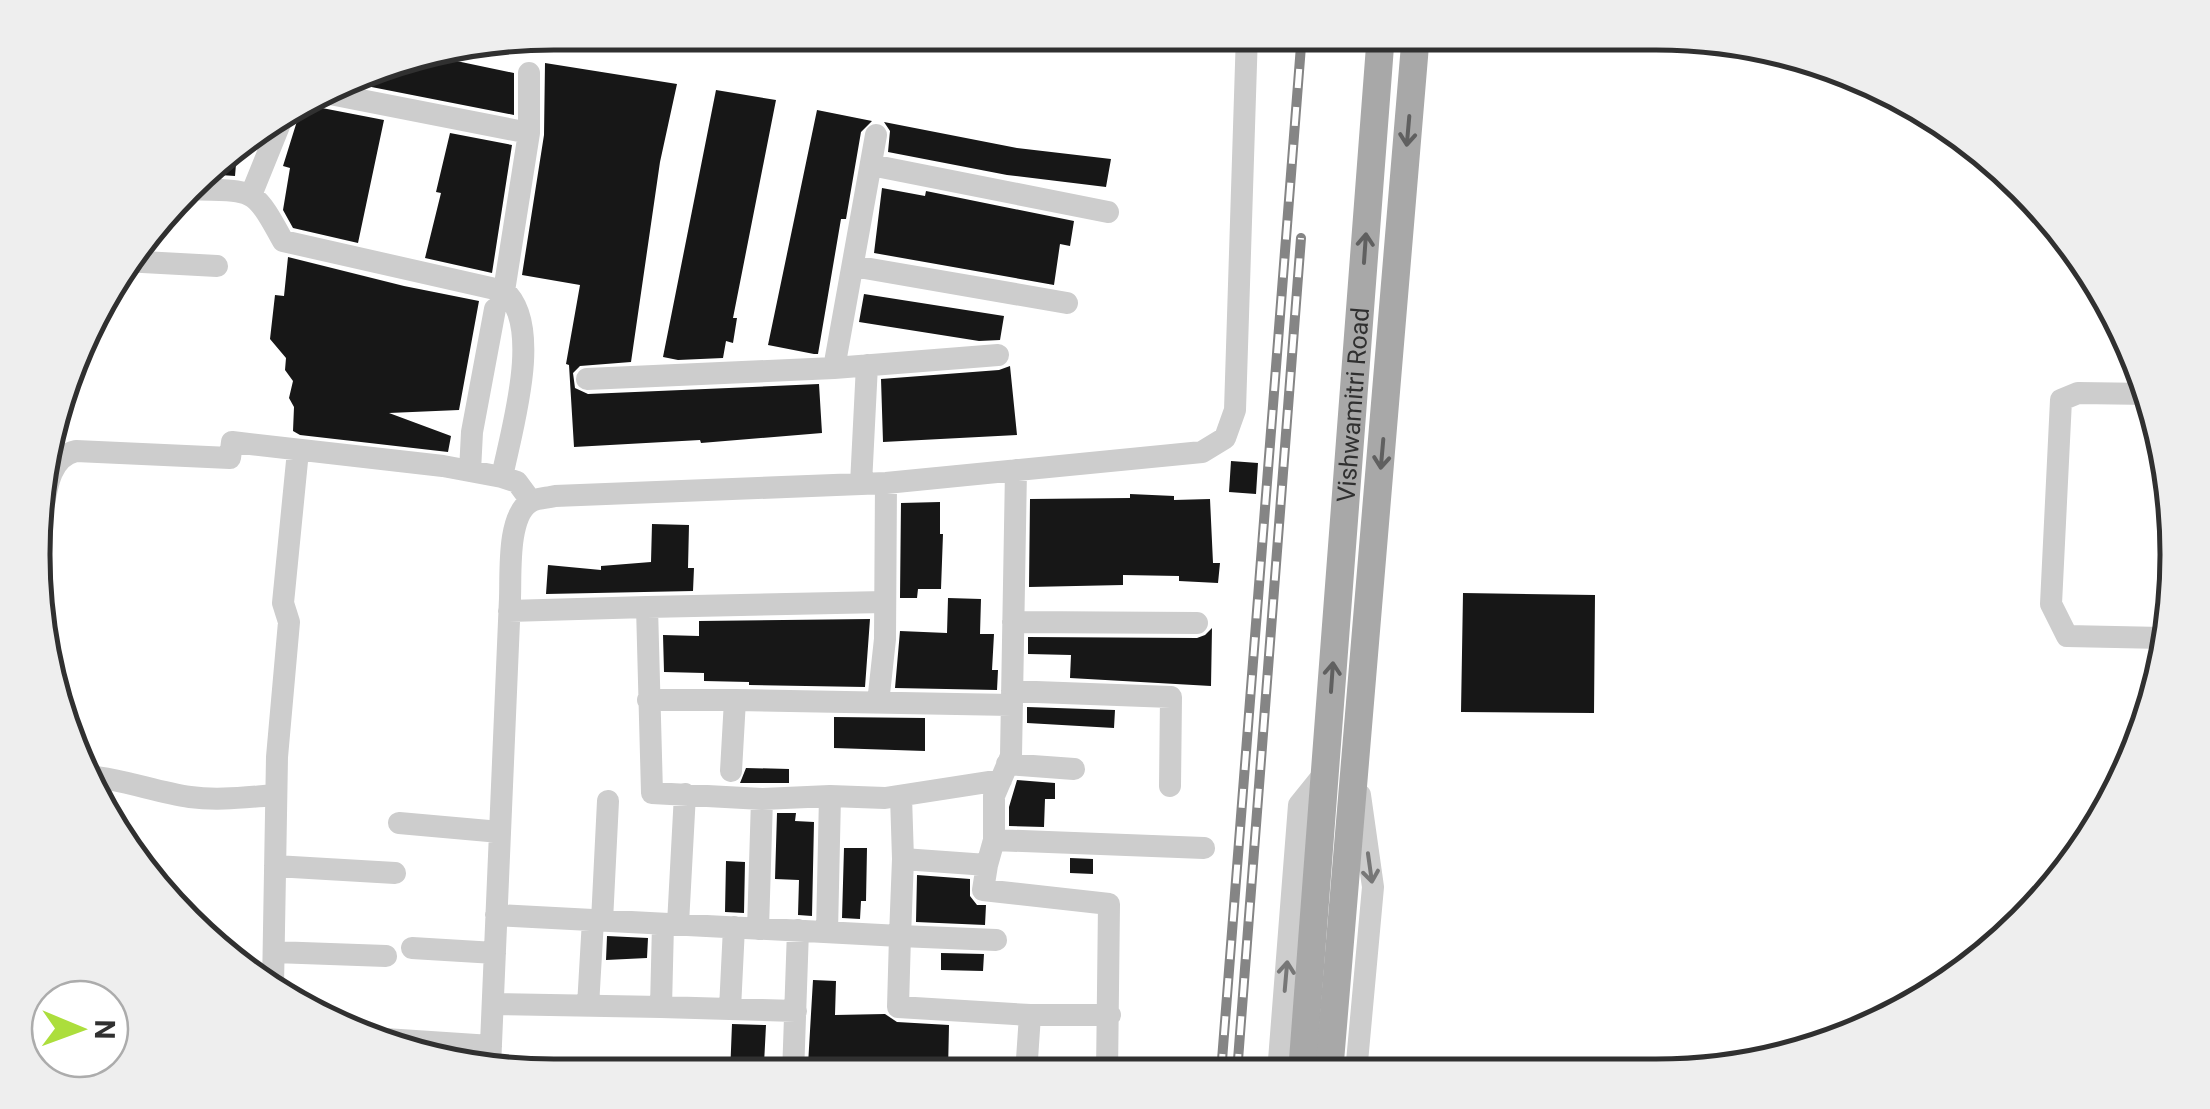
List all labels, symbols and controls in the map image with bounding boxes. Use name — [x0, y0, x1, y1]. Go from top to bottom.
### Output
one-way arrow — [1399, 114, 1418, 146]
one-way arrow — [1355, 233, 1374, 265]
street label: Vishwamitri Road — [1331, 306, 1375, 504]
one-way arrow — [1373, 438, 1392, 470]
one-way arrow — [1322, 662, 1341, 694]
one-way arrow — [1362, 851, 1380, 884]
one-way arrow — [1276, 960, 1295, 993]
north arrow — [30, 979, 130, 1079]
text: N — [88, 1019, 121, 1040]

